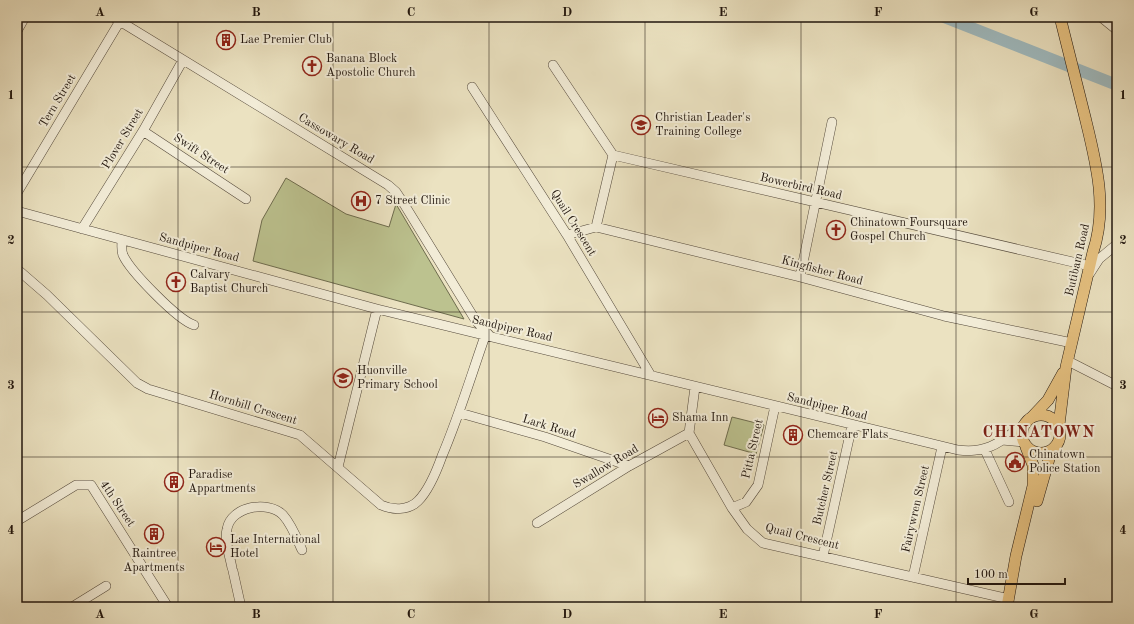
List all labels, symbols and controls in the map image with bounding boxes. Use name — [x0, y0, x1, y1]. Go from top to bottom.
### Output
text: A — [95, 6, 105, 19]
text: B — [251, 6, 261, 19]
text: C — [407, 6, 415, 19]
text: D — [562, 6, 572, 19]
text: E — [719, 6, 728, 19]
text: F — [874, 6, 883, 19]
text: G — [1029, 6, 1039, 19]
building icon: Lae Premier Club — [215, 29, 237, 51]
place label: Lae Premier Club — [240, 34, 332, 46]
place label: Banana Block Apostolic Church — [326, 53, 416, 79]
church icon: Banana Block Apostolic Church — [301, 55, 323, 77]
street label: Tern Street — [37, 72, 79, 130]
text: 1 — [7, 89, 15, 102]
text: 1 — [1119, 89, 1127, 102]
street label: Plover Street — [100, 107, 146, 171]
street label: Cassowary Road — [296, 112, 376, 166]
place label: Christian Leader's Training College — [655, 112, 750, 138]
school or university icon: Christian Leader's Training College — [630, 114, 652, 136]
street label: Swift Street — [171, 132, 231, 176]
street label: Bowerbird Road — [759, 172, 843, 202]
street label: Quail Crescent — [548, 188, 598, 258]
hospital icon: 7 Street Clinic — [350, 190, 372, 212]
place label: 7 Street Clinic — [375, 195, 450, 207]
place label: Chinatown Foursquare Gospel Church — [850, 217, 968, 243]
church icon: Chinatown Foursquare Gospel Church — [825, 219, 847, 241]
street label: Butibam Road — [1064, 223, 1092, 297]
street label: Sandpiper Road — [158, 232, 240, 264]
text: 2 — [7, 234, 15, 247]
text: 2 — [1119, 234, 1127, 247]
street label: Kingfisher Road — [780, 254, 864, 288]
place label: Calvary Baptist Church — [190, 269, 269, 295]
church icon: Calvary Baptist Church — [165, 271, 187, 293]
street label: Sandpiper Road — [471, 314, 553, 344]
place label: Huonville Primary School — [357, 365, 438, 391]
school or university icon: Huonville Primary School — [332, 367, 354, 389]
text: 3 — [7, 379, 15, 392]
text: 3 — [1119, 379, 1127, 392]
street label: Hornbill Crescent — [208, 389, 298, 427]
street label: Sandpiper Road — [786, 391, 868, 423]
hotel icon: Shama Inn — [647, 407, 669, 429]
place label: Shama Inn — [672, 412, 729, 424]
street label: Lark Road — [521, 413, 577, 441]
street label: Pitta Street — [740, 418, 766, 480]
building icon: Chemcare Flats — [782, 424, 804, 446]
district label: CHINATOWN — [982, 425, 1096, 441]
place label: Chemcare Flats — [807, 429, 888, 441]
street label: Swallow Road — [571, 443, 641, 491]
place label: Chinatown Police Station — [1029, 449, 1101, 475]
street label: Butcher Street — [812, 450, 840, 526]
public building icon: Chinatown Police Station — [1004, 451, 1026, 473]
street label: Fairywren Street — [900, 464, 932, 554]
place label: Paradise Appartments — [188, 469, 256, 495]
building icon: Paradise Appartments — [163, 471, 185, 493]
street label: 4th Street — [97, 479, 137, 529]
street label: Quail Crescent — [764, 522, 840, 552]
building icon: Raintree Apartments — [143, 523, 165, 545]
text: 4 — [7, 524, 15, 537]
text: 4 — [1119, 524, 1127, 537]
place label: Lae International Hotel — [230, 534, 320, 560]
hotel icon: Lae International Hotel — [205, 536, 227, 558]
place label: Raintree Apartments — [123, 548, 185, 574]
scale bar — [968, 560, 1065, 586]
text: 100 m — [974, 569, 1008, 581]
text: A — [95, 608, 105, 621]
text: B — [251, 608, 261, 621]
text: C — [407, 608, 415, 621]
text: D — [562, 608, 572, 621]
text: E — [719, 608, 728, 621]
text: F — [874, 608, 883, 621]
text: G — [1029, 608, 1039, 621]

